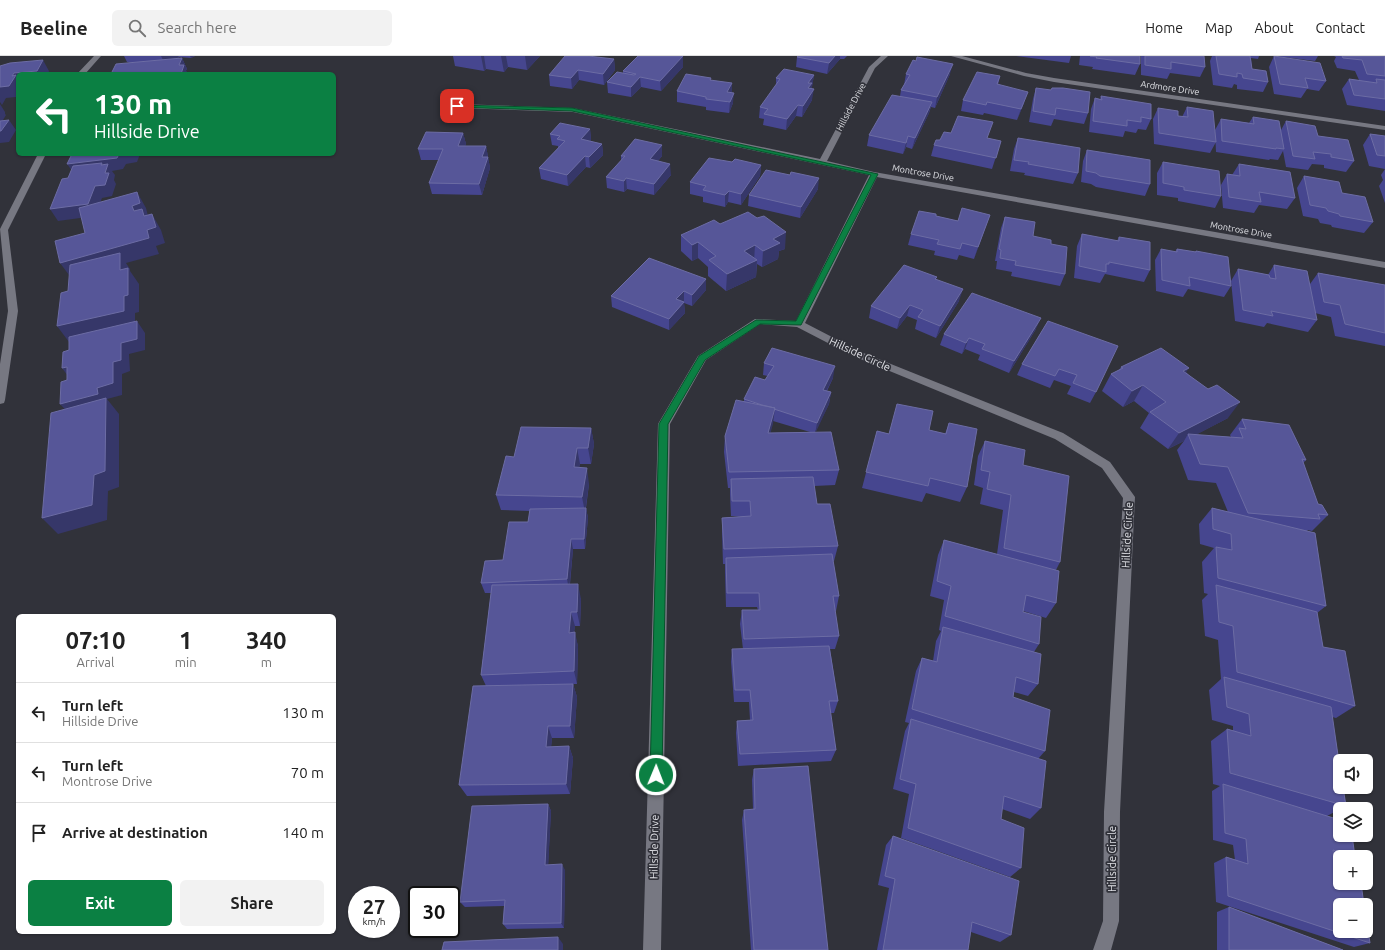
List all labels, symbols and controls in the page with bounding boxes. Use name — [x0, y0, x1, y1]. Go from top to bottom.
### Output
search box — [112, 10, 392, 46]
text: Beeline — [20, 17, 88, 39]
icon: search — [126, 17, 148, 39]
text: Search here — [158, 19, 237, 36]
text: Home — [1145, 20, 1183, 36]
text: Map — [1205, 20, 1233, 36]
text: About — [1255, 20, 1294, 36]
text: Contact — [1316, 20, 1365, 36]
street label: Ardmore Drive — [1140, 79, 1200, 97]
street label: Hillside Drive — [834, 81, 868, 133]
icon: left — [28, 88, 80, 140]
text: 130 m — [94, 88, 172, 119]
pin — [440, 89, 474, 123]
icon: arrive — [446, 95, 468, 117]
text: Hillside Drive — [94, 121, 200, 141]
street label: Montrose Drive — [891, 163, 955, 183]
street label: Montrose Drive — [1209, 220, 1273, 240]
street label: Hillside Circle — [827, 335, 893, 373]
street label: Hillside Circle — [1119, 502, 1135, 568]
text: 07:10 — [65, 627, 125, 654]
text: 1 — [179, 627, 192, 654]
text: 340 — [246, 627, 287, 654]
text: Arrival — [76, 655, 114, 669]
text: min — [175, 655, 197, 669]
text: m — [261, 655, 272, 669]
text: Turn left — [62, 697, 123, 714]
icon: left — [28, 702, 50, 724]
text: 130 m — [282, 704, 324, 721]
text: Hillside Drive — [62, 714, 138, 728]
position arrow — [635, 754, 677, 796]
map controls — [1333, 754, 1373, 938]
button: sound — [1333, 754, 1373, 794]
text: Turn left — [62, 757, 123, 774]
icon: left — [28, 762, 50, 784]
text: 70 m — [291, 764, 324, 781]
text: Montrose Drive — [62, 774, 152, 788]
button: layers — [1333, 802, 1373, 842]
street label: Hillside Drive — [647, 815, 661, 879]
icon: arrive — [28, 822, 50, 844]
text: Arrive at destination — [62, 824, 208, 841]
text: 140 m — [282, 824, 324, 841]
street label: Hillside Circle — [1106, 826, 1118, 892]
button: + — [1333, 850, 1373, 890]
button: Exit — [28, 880, 172, 926]
button: Share — [180, 880, 324, 926]
speed limit sign: 30 — [408, 886, 460, 938]
text: 27 — [363, 895, 385, 918]
button: − — [1333, 898, 1373, 938]
text: km/h — [362, 916, 386, 927]

